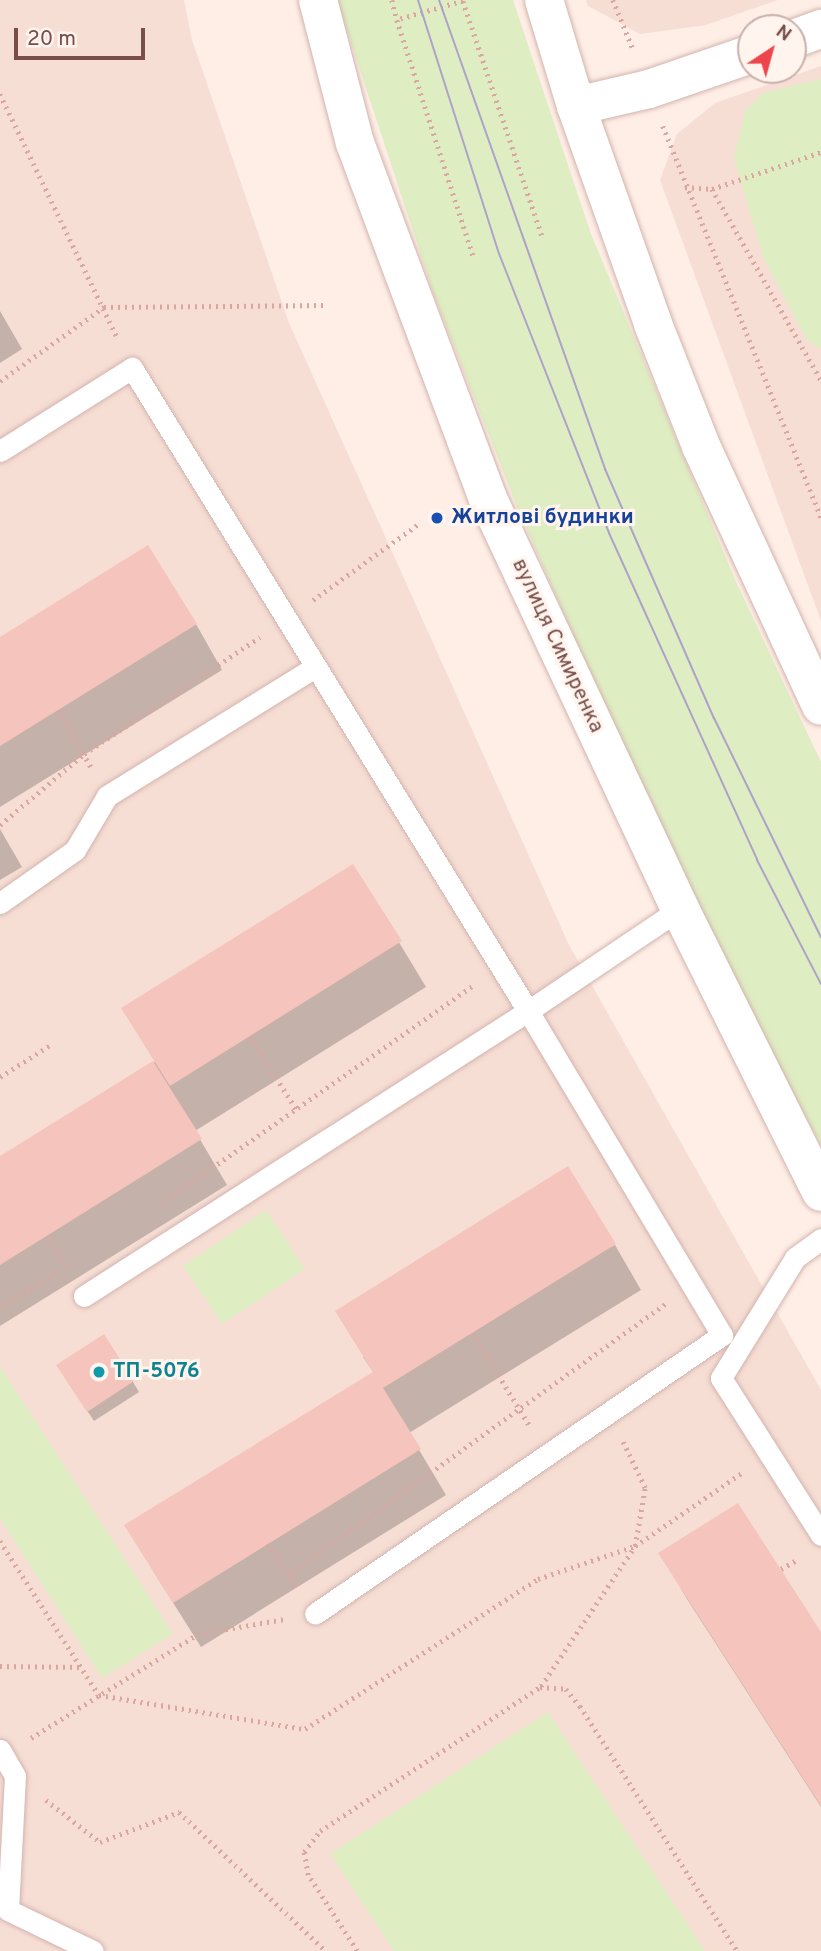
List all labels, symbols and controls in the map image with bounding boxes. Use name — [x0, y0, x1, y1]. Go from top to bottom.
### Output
scale bar — [18, 14, 149, 58]
north arrow — [737, 14, 807, 84]
text: N — [771, 20, 796, 47]
text: 20 m — [27, 26, 76, 53]
place label: Житлові будинки — [451, 505, 634, 531]
marker: Житлові будинки — [429, 510, 445, 526]
street label: вулиця Симиренка — [506, 555, 608, 737]
place label: ТП-5076 — [113, 1359, 200, 1385]
marker: ТП-5076 — [91, 1364, 107, 1380]

